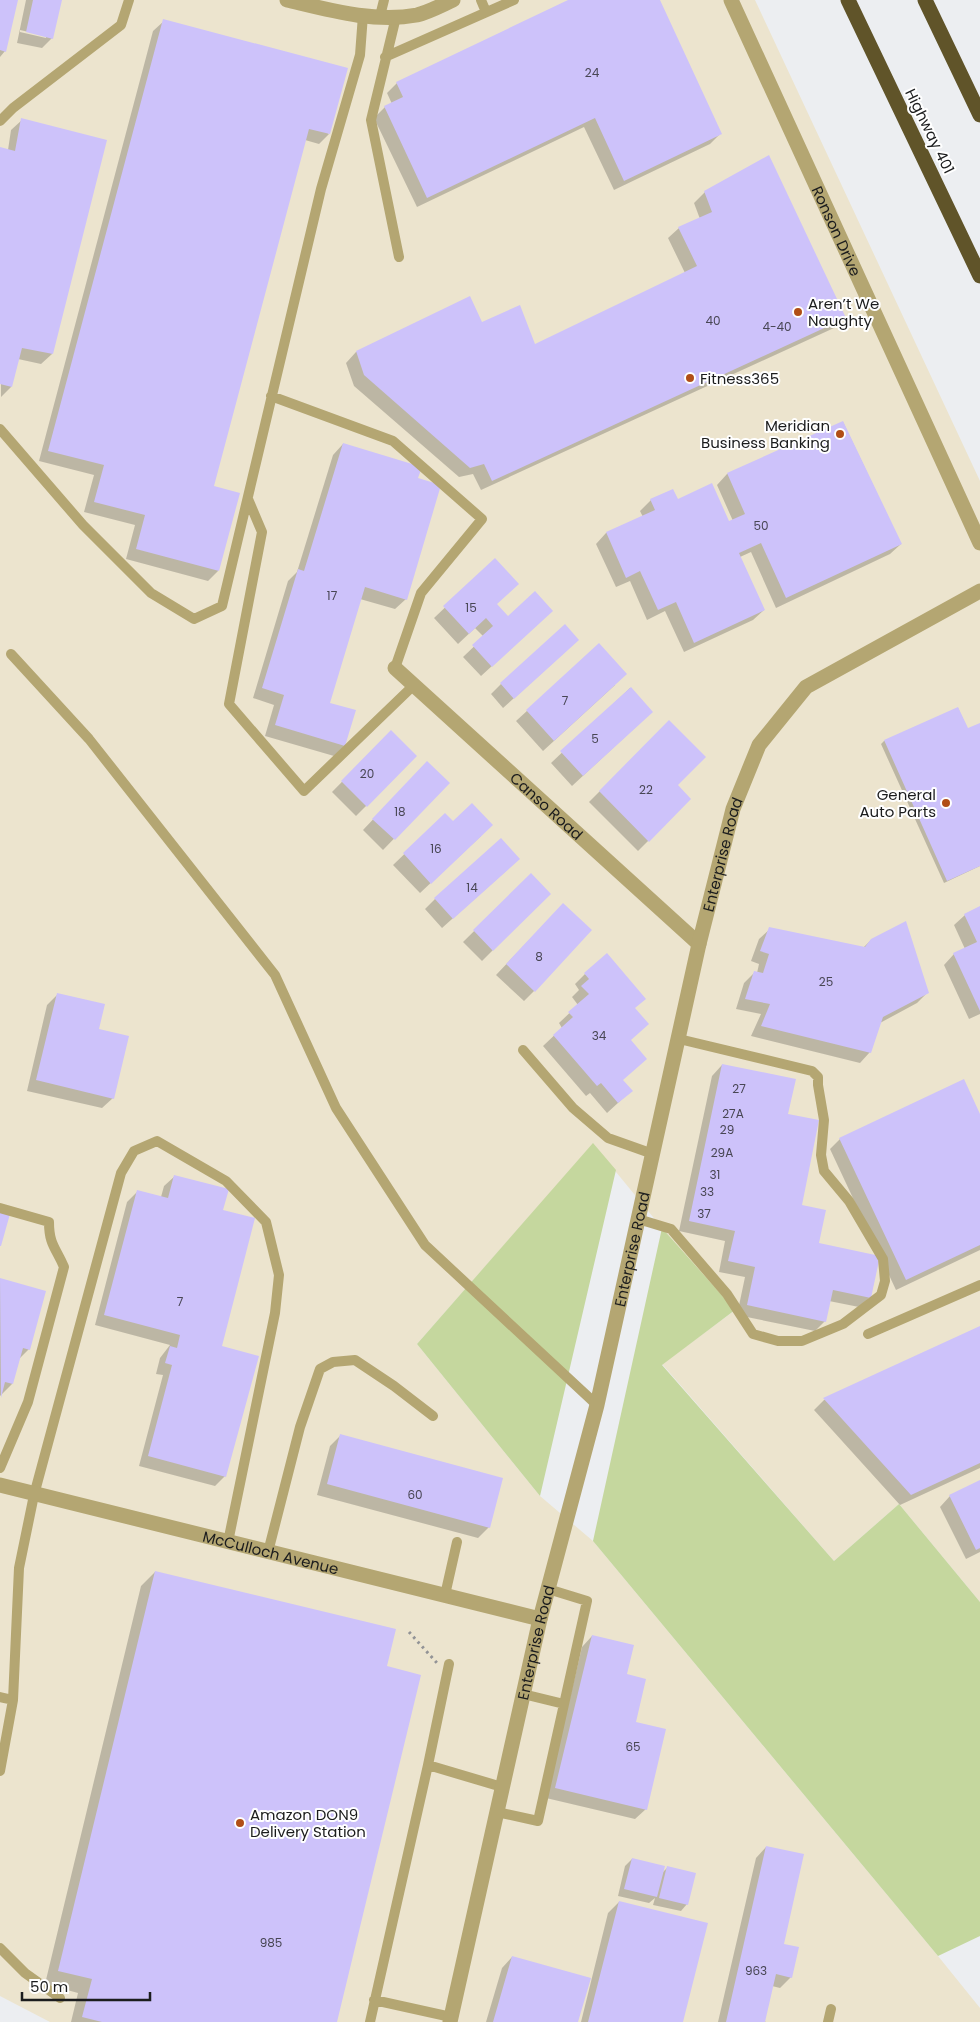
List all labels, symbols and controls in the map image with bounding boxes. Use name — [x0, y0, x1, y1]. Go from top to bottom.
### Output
house number: 24 — [585, 64, 600, 81]
street label: Highway 401 — [900, 85, 960, 177]
street label: Ronson Drive — [807, 182, 867, 279]
place label: Aren’t We Naughty — [808, 293, 879, 331]
marker: Aren’t We Naughty — [792, 306, 804, 318]
house number: 40 — [705, 312, 721, 329]
house number: 4-40 — [762, 318, 792, 335]
place label: Fitness365 — [700, 368, 779, 389]
marker: Fitness365 — [684, 372, 696, 384]
place label: Meridian Business Banking — [701, 415, 830, 453]
marker: Meridian Business Banking — [834, 428, 846, 440]
house number: 50 — [753, 517, 769, 534]
house number: 17 — [327, 587, 338, 604]
house number: 15 — [465, 599, 477, 616]
house number: 7 — [562, 692, 569, 709]
house number: 5 — [591, 730, 599, 747]
house number: 20 — [360, 765, 374, 782]
street label: Canso Road — [506, 767, 588, 844]
house number: 22 — [639, 781, 653, 798]
place label: General Auto Parts — [860, 784, 936, 822]
street label: Enterprise Road — [697, 794, 747, 914]
marker: General Auto Parts — [940, 797, 952, 809]
house number: 18 — [394, 803, 406, 820]
house number: 16 — [430, 840, 442, 857]
house number: 14 — [466, 879, 478, 896]
house number: 8 — [535, 948, 543, 965]
house number: 25 — [819, 973, 833, 990]
house number: 34 — [592, 1027, 607, 1044]
house number: 27 — [732, 1080, 746, 1097]
house number: 27A — [722, 1105, 744, 1122]
house number: 29 — [720, 1121, 734, 1138]
house number: 29A — [711, 1144, 733, 1161]
house number: 31 — [710, 1166, 720, 1183]
house number: 33 — [700, 1183, 714, 1200]
street label: Enterprise Road — [609, 1190, 654, 1309]
house number: 37 — [697, 1205, 711, 1222]
house number: 7 — [177, 1293, 184, 1310]
house number: 60 — [407, 1486, 423, 1503]
street label: McCulloch Avenue — [201, 1525, 341, 1579]
street label: Enterprise Road — [512, 1583, 559, 1702]
house number: 65 — [625, 1738, 641, 1755]
place label: Amazon DON9 Delivery Station — [250, 1804, 366, 1842]
marker: Amazon DON9 Delivery Station — [234, 1817, 246, 1829]
house number: 985 — [260, 1934, 282, 1951]
house number: 963 — [745, 1962, 767, 1979]
scale bar — [22, 1970, 150, 2002]
text: 50 m — [30, 1976, 68, 1997]

